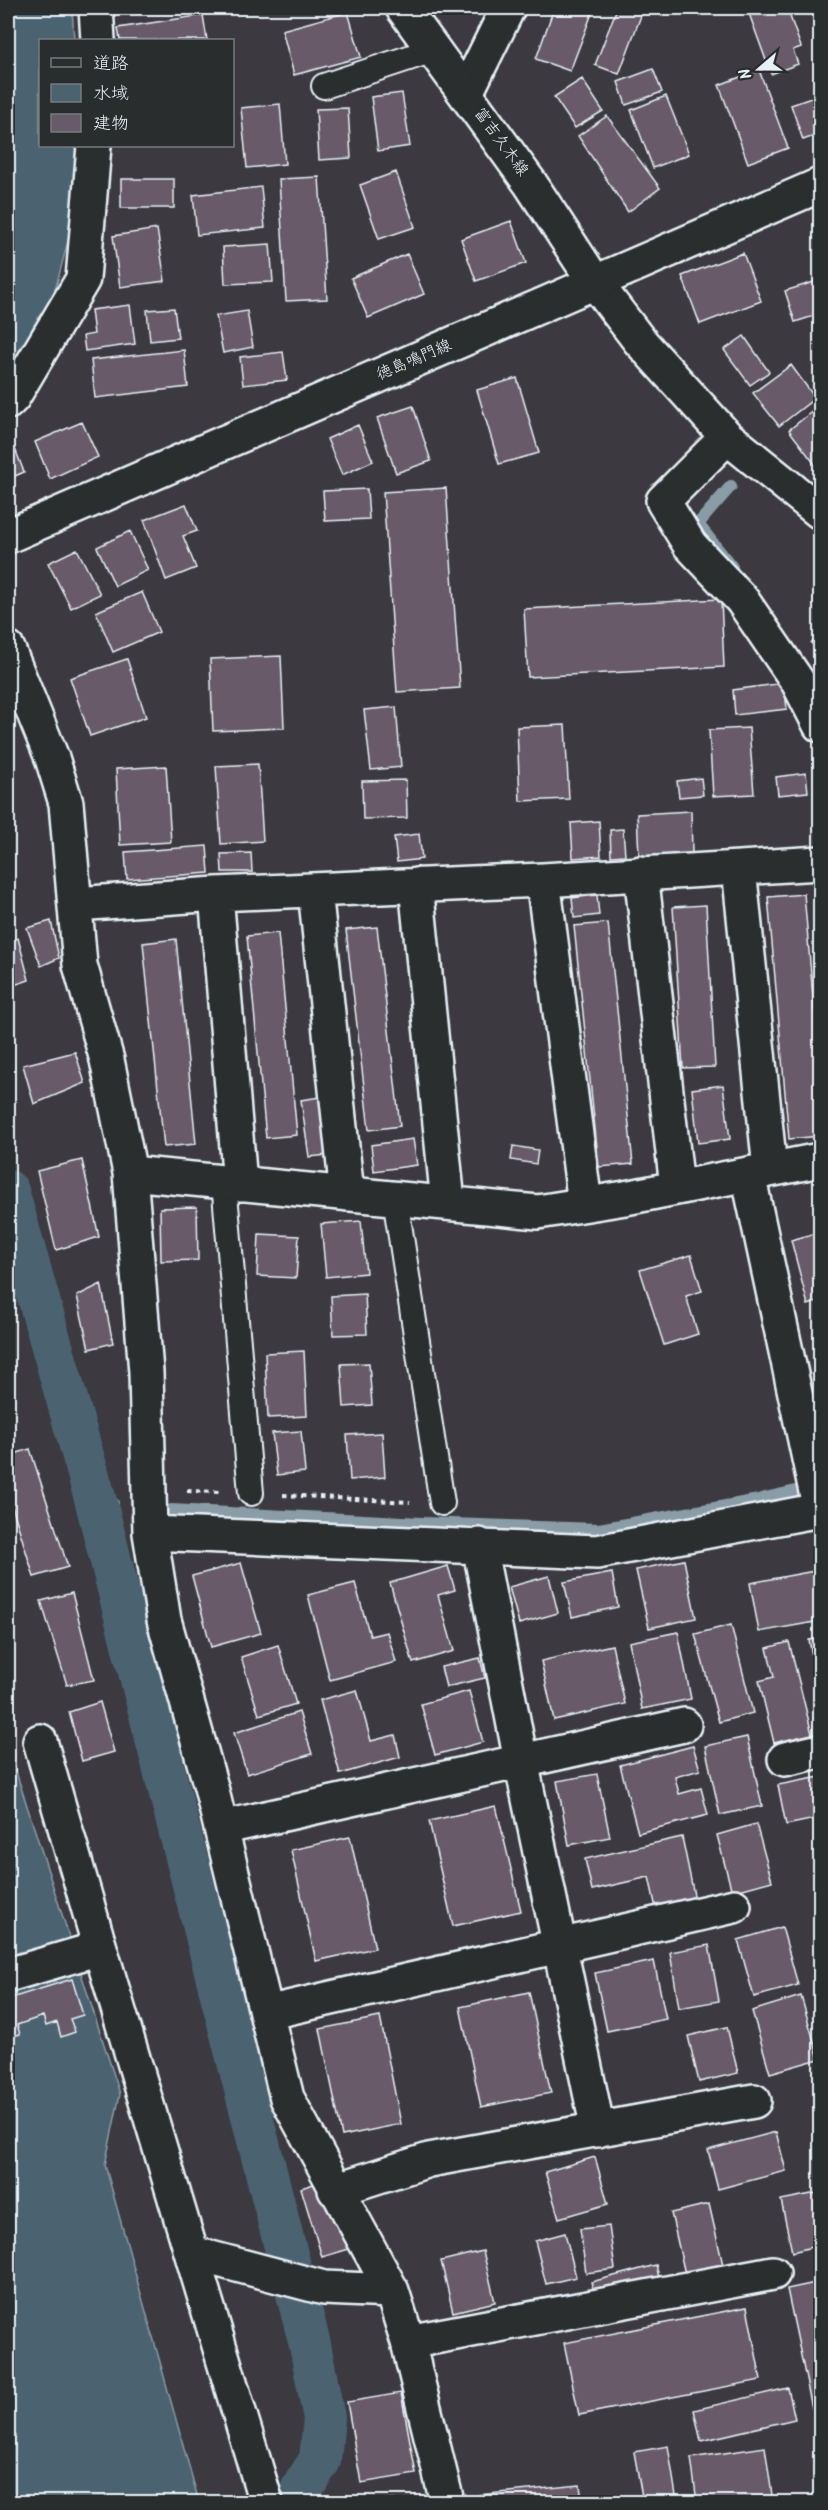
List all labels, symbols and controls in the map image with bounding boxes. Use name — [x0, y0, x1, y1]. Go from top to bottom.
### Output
legend — [39, 39, 234, 147]
north arrow — [729, 39, 789, 99]
text: 道路 — [93, 50, 129, 79]
text: N — [733, 65, 760, 83]
text: 水域 — [93, 80, 129, 109]
street label: 富吉久木線 — [467, 102, 535, 182]
text: 建物 — [93, 110, 129, 139]
street label: 徳島鳴門線 — [372, 333, 456, 387]

